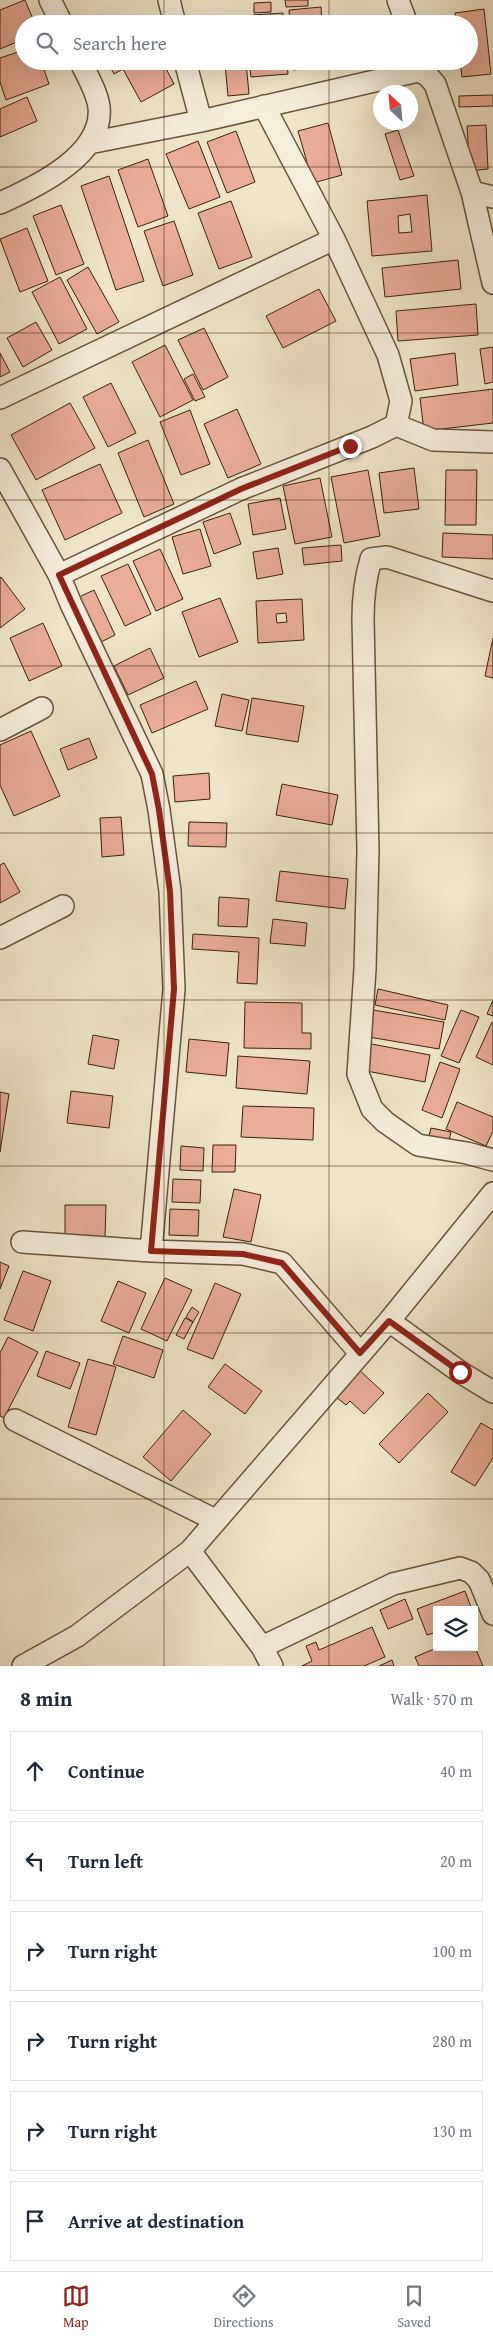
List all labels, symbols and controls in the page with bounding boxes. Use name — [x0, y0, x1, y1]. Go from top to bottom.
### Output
search box — [15, 15, 478, 70]
icon: search — [33, 29, 61, 57]
text: Search here — [73, 29, 167, 57]
north arrow — [373, 85, 418, 130]
route end — [339, 435, 362, 458]
route start — [449, 1361, 472, 1384]
map controls — [433, 1606, 478, 1651]
button: layers — [433, 1606, 478, 1651]
text: 8 min — [20, 1683, 72, 1714]
text: Walk · 570 m — [390, 1687, 473, 1711]
icon: ahead — [21, 1757, 49, 1785]
text: Continue — [68, 1757, 145, 1785]
text: 40 m — [440, 1759, 472, 1783]
icon: left — [21, 1847, 49, 1875]
text: Turn left — [68, 1847, 143, 1875]
text: 20 m — [440, 1849, 472, 1873]
icon: right — [21, 1937, 49, 1965]
text: Turn right — [68, 1937, 157, 1965]
text: 100 m — [432, 1939, 472, 1963]
icon: right — [21, 2027, 49, 2055]
text: Turn right — [68, 2027, 157, 2055]
text: 280 m — [432, 2029, 472, 2053]
icon: right — [21, 2117, 49, 2145]
text: Turn right — [68, 2117, 157, 2145]
text: 130 m — [432, 2119, 472, 2143]
icon: arrive — [21, 2207, 49, 2235]
text: Arrive at destination — [68, 2207, 244, 2235]
tab: Map — [62, 2282, 90, 2332]
tab: Directions — [213, 2282, 274, 2332]
tab: Saved — [397, 2282, 431, 2332]

